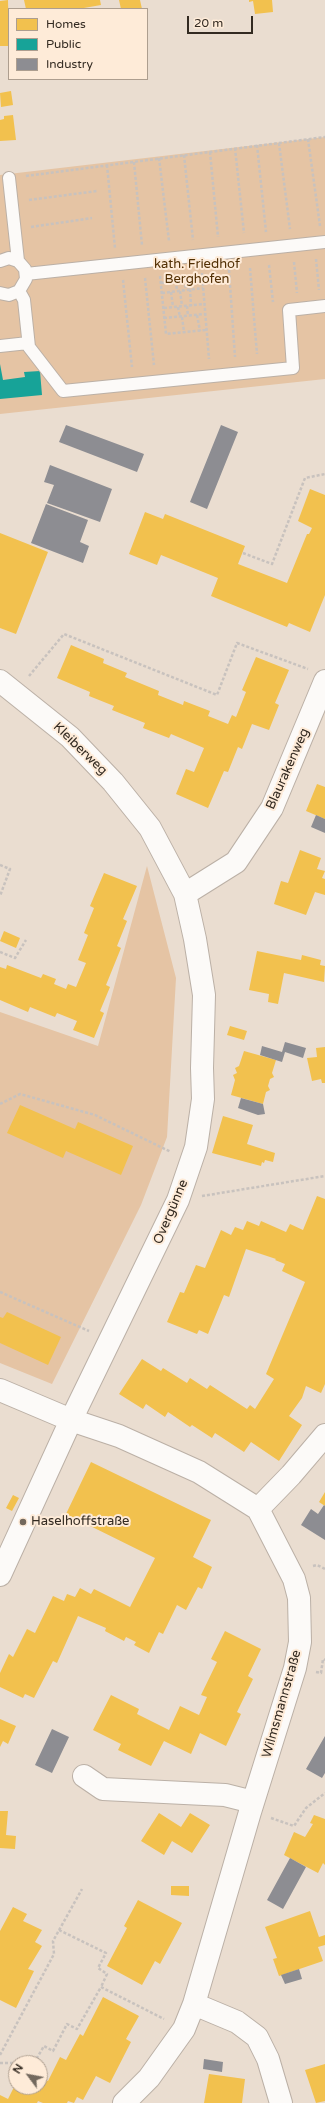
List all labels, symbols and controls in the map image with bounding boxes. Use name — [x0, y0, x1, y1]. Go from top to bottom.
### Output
legend — [8, 8, 148, 80]
scale bar — [189, 8, 255, 34]
text: 20 m — [194, 16, 223, 30]
text: Homes — [46, 17, 86, 31]
text: Public — [46, 37, 81, 51]
text: Industry — [46, 57, 93, 71]
park label: kath. Friedhof Berghofen — [154, 257, 240, 288]
street label: Kleiberweg — [50, 719, 110, 779]
street label: Blaurakenweg — [263, 726, 313, 812]
street label: Overgünne — [150, 1177, 192, 1247]
place label: Haselhoffstraße — [31, 1514, 129, 1530]
marker: Haselhoffstraße — [18, 1517, 28, 1527]
street label: Wilmsmannstraße — [259, 1648, 305, 1760]
north arrow — [8, 2055, 48, 2095]
text: N — [10, 2062, 26, 2076]

